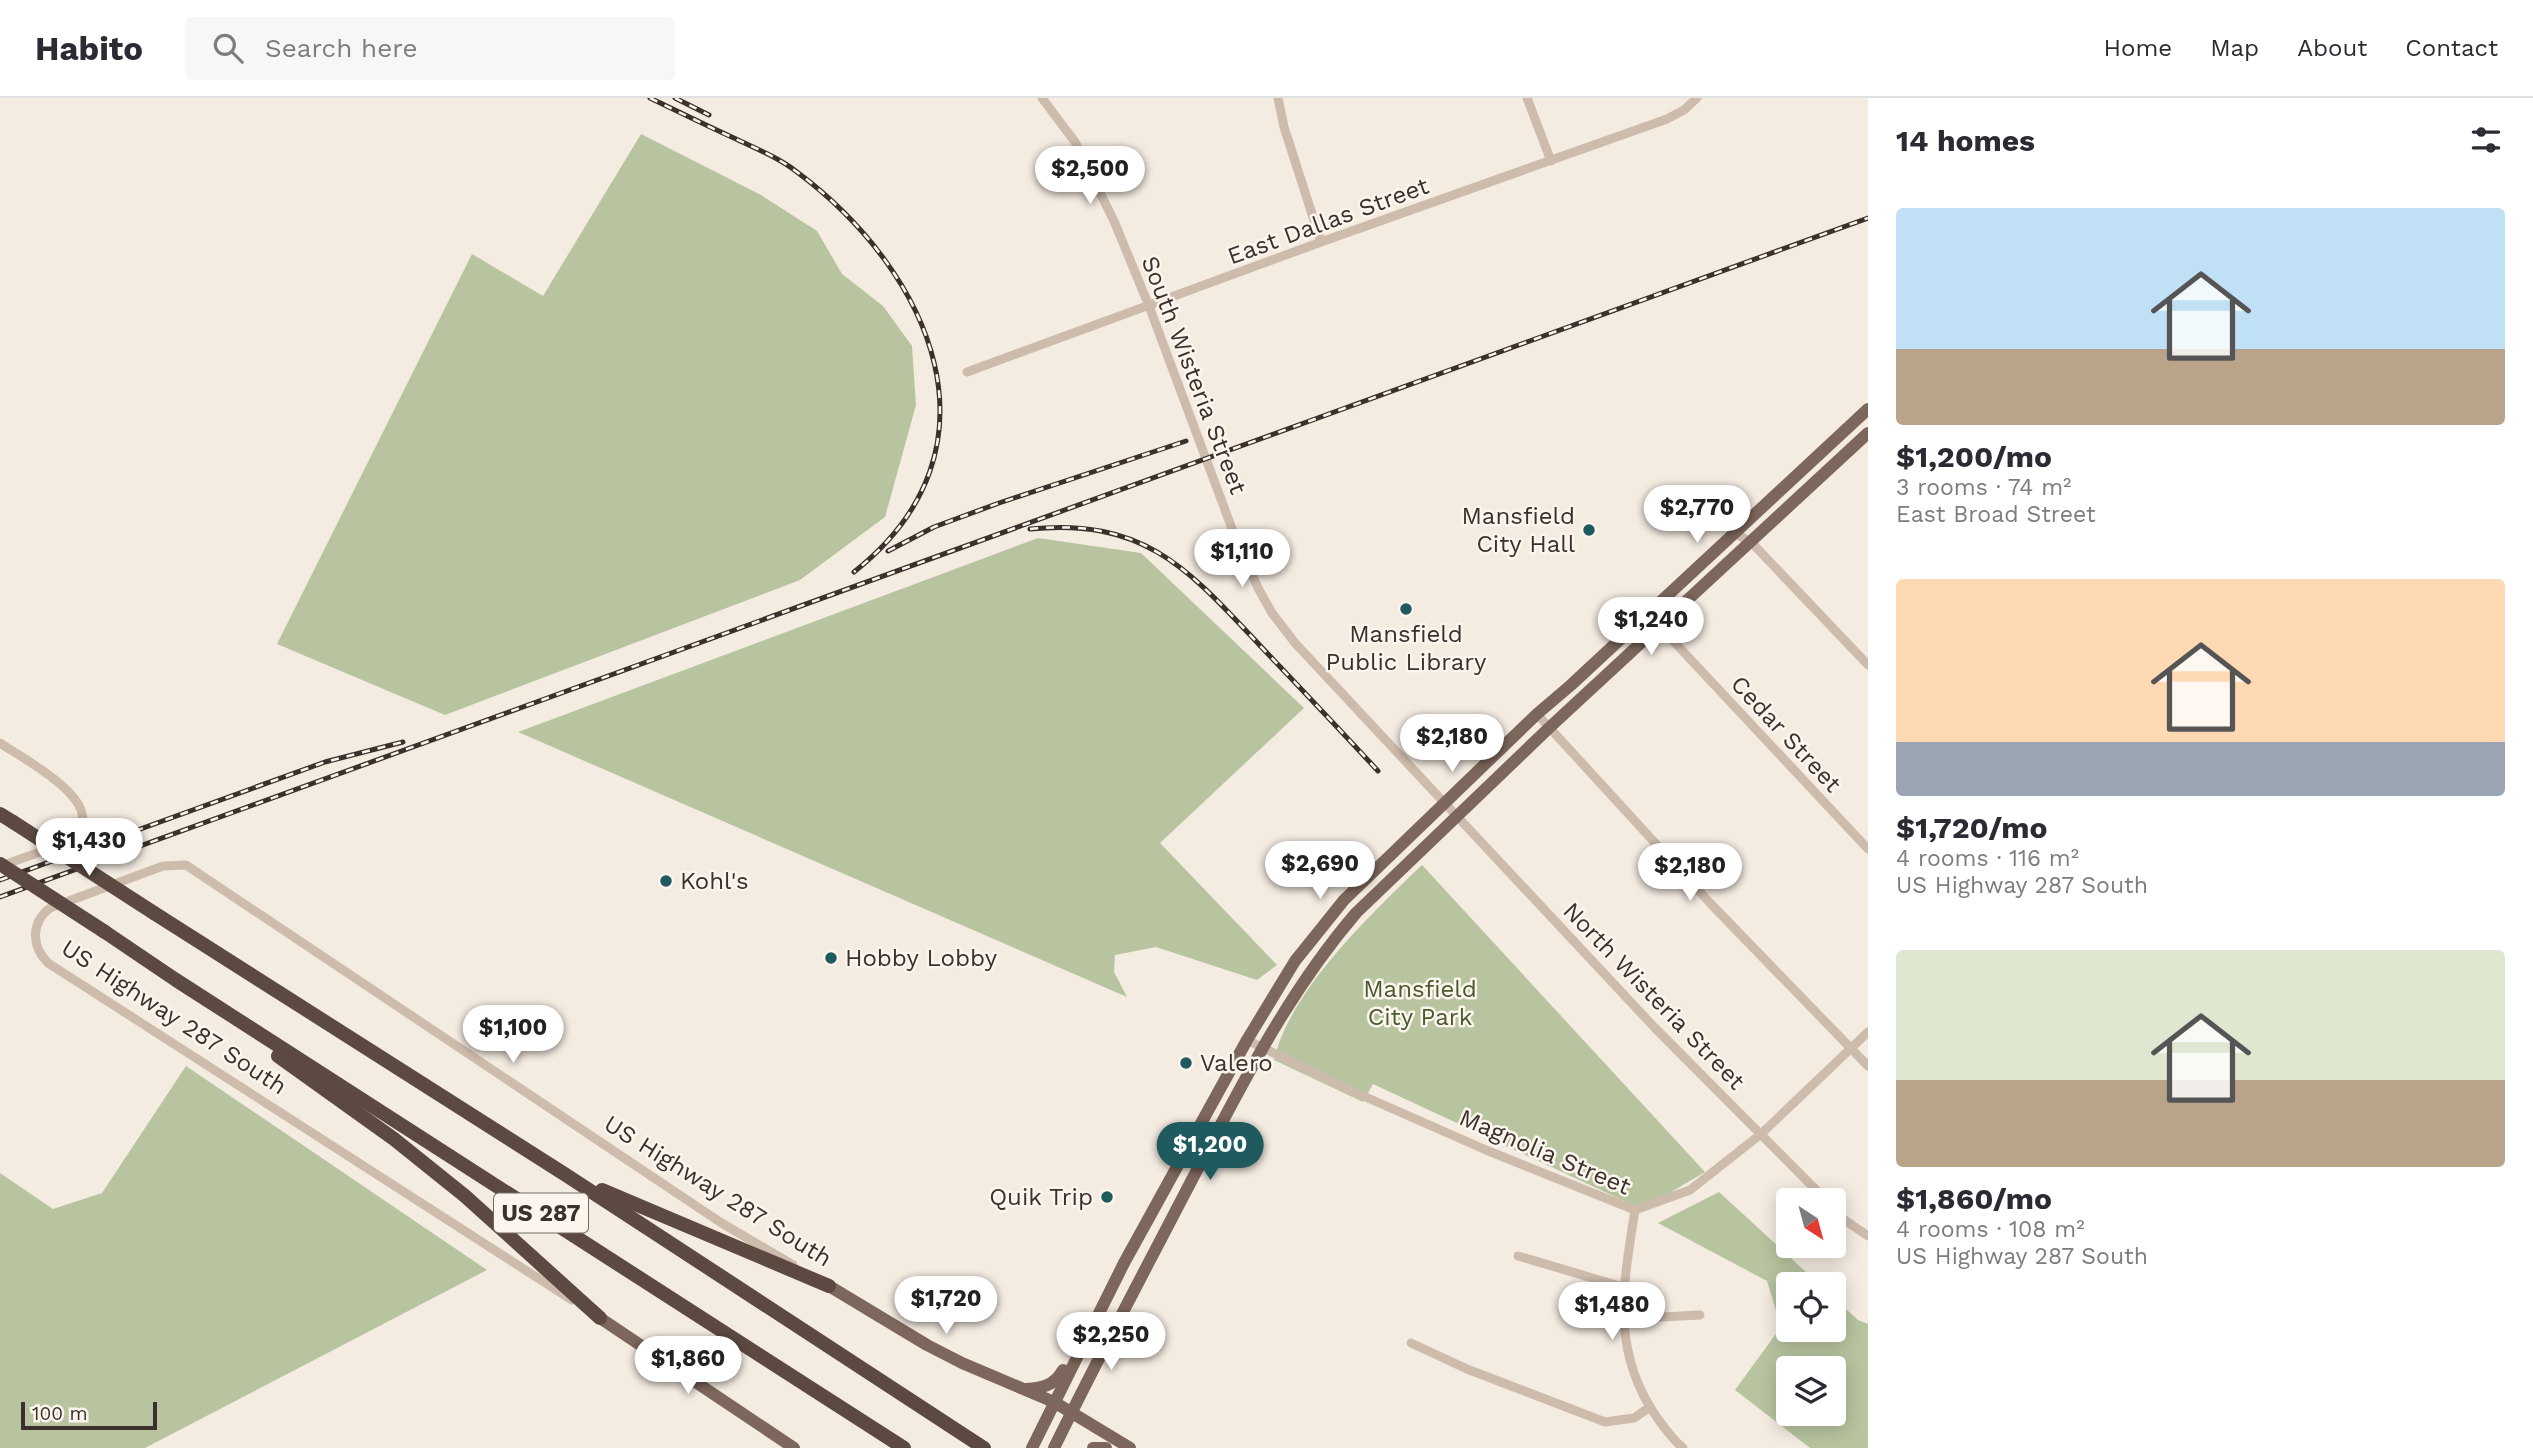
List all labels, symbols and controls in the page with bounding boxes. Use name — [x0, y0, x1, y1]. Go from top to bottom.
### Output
search box — [185, 17, 675, 80]
text: Habito — [35, 29, 143, 68]
icon: search — [209, 29, 247, 67]
text: Search here — [265, 33, 417, 63]
text: Home — [2104, 34, 2172, 62]
text: Map — [2210, 34, 2259, 62]
text: About — [2297, 34, 2367, 62]
text: Contact — [2405, 34, 2498, 62]
icon: filters — [2467, 121, 2505, 159]
text: 14 homes — [1896, 123, 2035, 158]
pin: $2,500 — [1033, 146, 1147, 206]
text: $2,500 — [1051, 155, 1129, 182]
street label: East Dallas Street — [1224, 172, 1432, 270]
street label: South Wisteria Street — [1136, 252, 1252, 498]
icon: home — [2138, 253, 2264, 379]
text: $1,200/mo — [1896, 439, 2052, 474]
text: 3 rooms · 74 m² — [1896, 474, 2071, 501]
pin: $2,770 — [1640, 486, 1754, 545]
text: $2,770 — [1660, 494, 1734, 521]
text: East Broad Street — [1896, 501, 2096, 528]
place label: Mansfield City Hall — [1462, 502, 1576, 558]
marker: Mansfield City Hall — [1581, 522, 1597, 538]
pin: $1,110 — [1185, 530, 1299, 589]
text: $1,110 — [1210, 538, 1274, 565]
pin: $1,240 — [1594, 598, 1708, 657]
marker: Mansfield Public Library — [1398, 601, 1414, 617]
text: $1,240 — [1614, 606, 1688, 633]
place label: Mansfield Public Library — [1326, 620, 1487, 676]
icon: home — [2138, 624, 2264, 750]
street label: Cedar Street — [1725, 670, 1847, 798]
pin: $2,180 — [1395, 714, 1509, 774]
text: $2,180 — [1416, 723, 1488, 750]
text: $1,720/mo — [1896, 810, 2047, 845]
pin: $1,430 — [32, 818, 146, 878]
text: $1,430 — [52, 827, 126, 854]
pin: $2,690 — [1263, 842, 1377, 901]
pin: $2,180 — [1633, 844, 1747, 903]
text: 4 rooms · 116 m² — [1896, 845, 2079, 872]
text: $2,690 — [1281, 850, 1359, 877]
text: $2,180 — [1654, 852, 1726, 879]
place label: Kohl's — [680, 867, 749, 895]
text: US Highway 287 South — [1896, 872, 2148, 899]
marker: Kohl's — [658, 873, 674, 889]
street label: North Wisteria Street — [1557, 897, 1751, 1095]
street label: US Highway 287 South — [56, 934, 292, 1100]
place label: Hobby Lobby — [845, 944, 998, 972]
marker: Hobby Lobby — [823, 950, 839, 966]
park label: Mansfield City Park — [1363, 975, 1477, 1031]
icon: home — [2138, 995, 2264, 1121]
pin: $1,100 — [456, 1006, 570, 1065]
text: $1,100 — [479, 1014, 547, 1041]
place label: Valero — [1200, 1049, 1273, 1077]
marker: Valero — [1178, 1055, 1194, 1071]
street label: Magnolia Street — [1455, 1103, 1635, 1201]
street label: US Highway 287 South — [599, 1109, 837, 1273]
pin: $1,200 — [1153, 1122, 1267, 1182]
text: $1,200 — [1173, 1131, 1247, 1158]
text: $1,860/mo — [1896, 1181, 2052, 1216]
place label: Quik Trip — [989, 1183, 1093, 1211]
north arrow — [1776, 1188, 1846, 1258]
map controls — [1776, 1188, 1846, 1426]
marker: Quik Trip — [1099, 1189, 1115, 1205]
road number: US 287 — [494, 1194, 588, 1232]
text: 4 rooms · 108 m² — [1896, 1216, 2085, 1243]
text: US Highway 287 South — [1896, 1243, 2148, 1270]
button: locate — [1776, 1272, 1846, 1342]
pin: $1,720 — [889, 1276, 1003, 1336]
pin: $1,480 — [1555, 1282, 1669, 1342]
text: $1,720 — [910, 1285, 982, 1312]
text: $1,480 — [1574, 1291, 1650, 1318]
pin: $2,250 — [1054, 1312, 1168, 1372]
text: $2,250 — [1072, 1321, 1150, 1348]
pin: $1,860 — [631, 1336, 745, 1396]
text: $1,860 — [651, 1345, 725, 1372]
button: layers — [1776, 1356, 1846, 1426]
scale bar — [21, 1399, 158, 1431]
text: 100 m — [32, 1402, 88, 1425]

